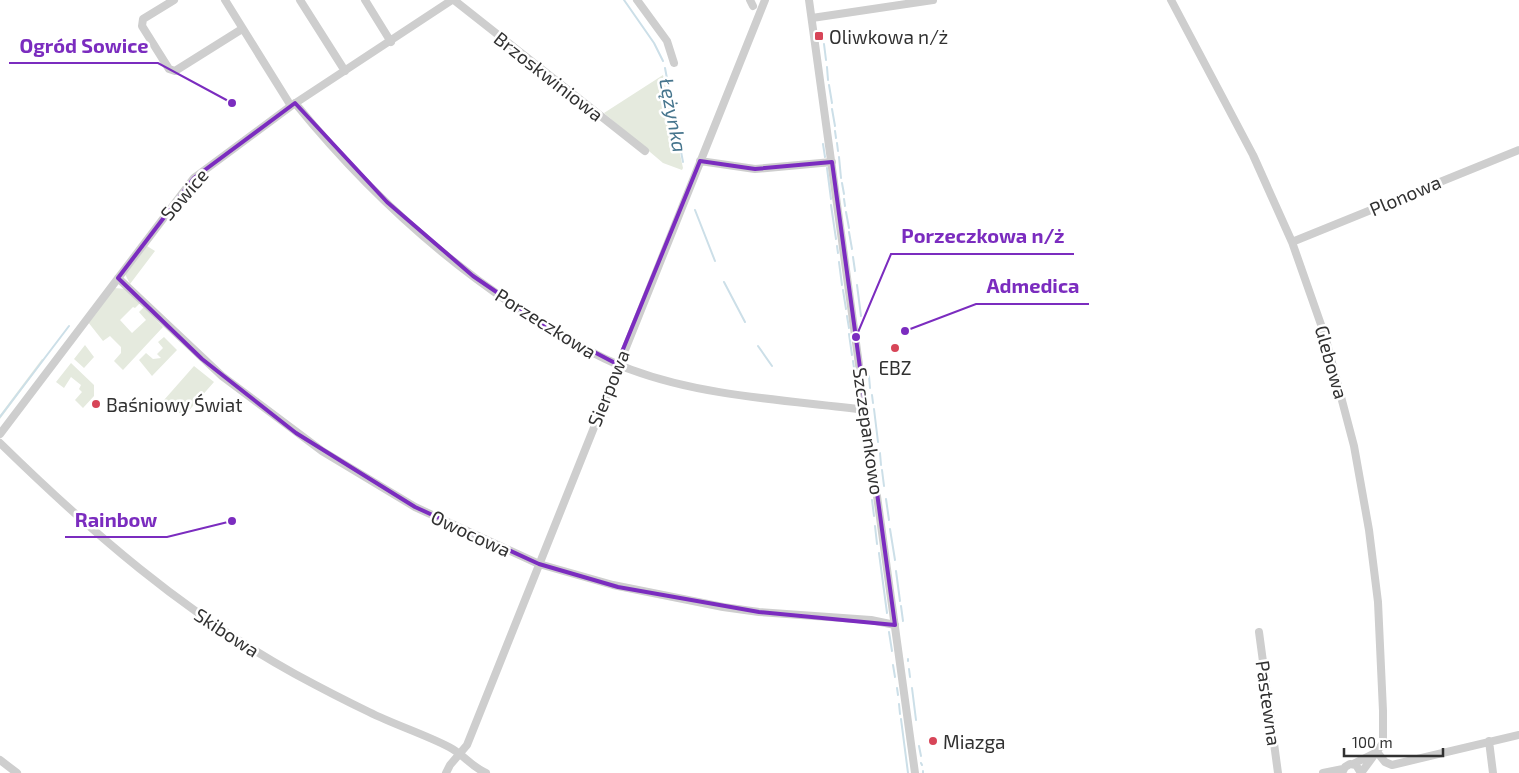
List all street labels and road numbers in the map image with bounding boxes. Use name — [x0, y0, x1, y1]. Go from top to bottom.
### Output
street label: Brzoskwiniowa — [490, 26, 608, 126]
street label: Sowice — [155, 163, 213, 225]
street label: Plonowa — [1366, 170, 1444, 220]
street label: Porzeczkowa — [491, 283, 601, 363]
street label: Glebowa — [1311, 323, 1353, 401]
street label: Sierpowa — [582, 346, 634, 430]
street label: Szczepankowo — [849, 366, 889, 496]
street label: Owocowa — [428, 505, 514, 561]
street label: Skibowa — [190, 603, 264, 661]
street label: Pastewna — [1252, 659, 1286, 747]

